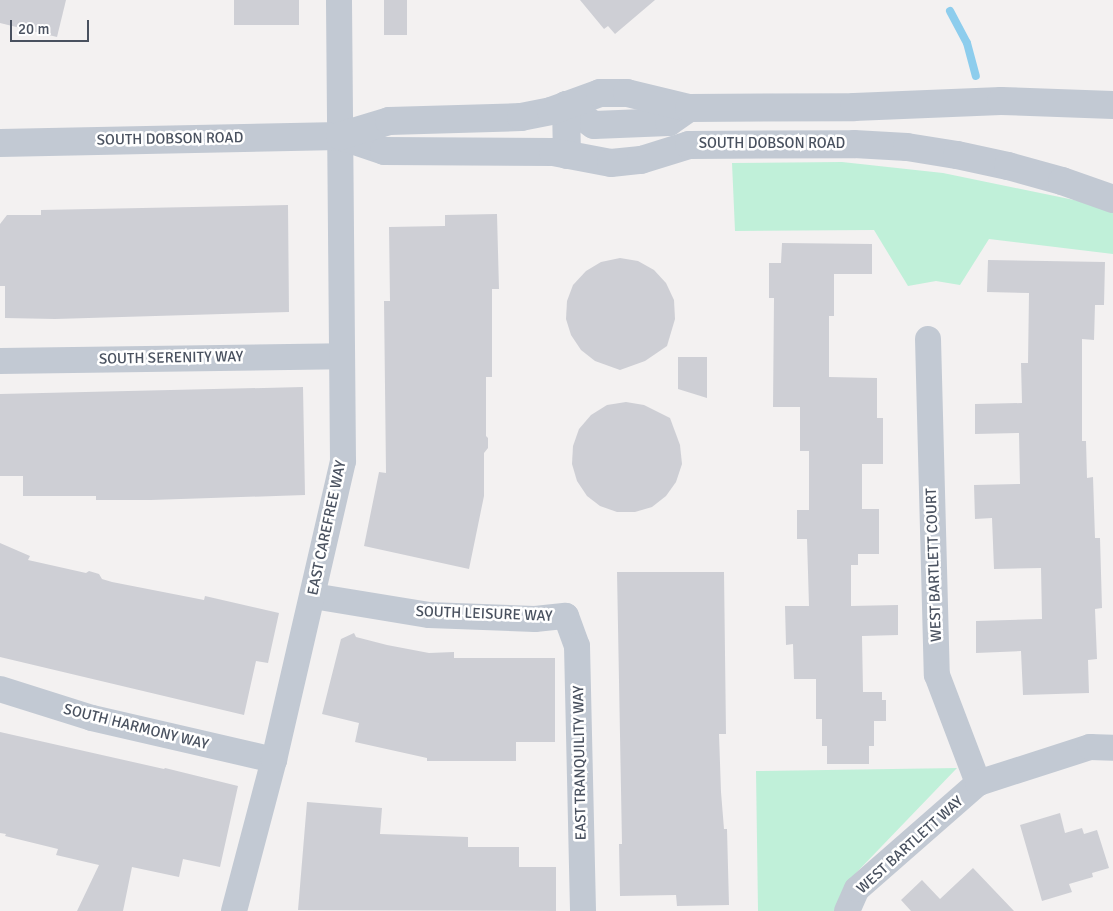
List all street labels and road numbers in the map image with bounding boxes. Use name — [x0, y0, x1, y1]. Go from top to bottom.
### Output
street label: SOUTH DOBSON ROAD — [97, 129, 243, 149]
street label: SOUTH DOBSON ROAD — [699, 135, 845, 153]
street label: SOUTH SERENITY WAY — [99, 348, 243, 368]
street label: EAST CAREFREE WAY — [304, 459, 350, 597]
street label: WEST BARTLETT COURT — [922, 488, 946, 642]
street label: SOUTH LEISURE WAY — [415, 603, 553, 625]
street label: EAST TRANQUILITY WAY — [570, 685, 590, 841]
street label: SOUTH HARMONY WAY — [62, 700, 210, 754]
street label: WEST BARTLETT WAY — [853, 792, 967, 898]

